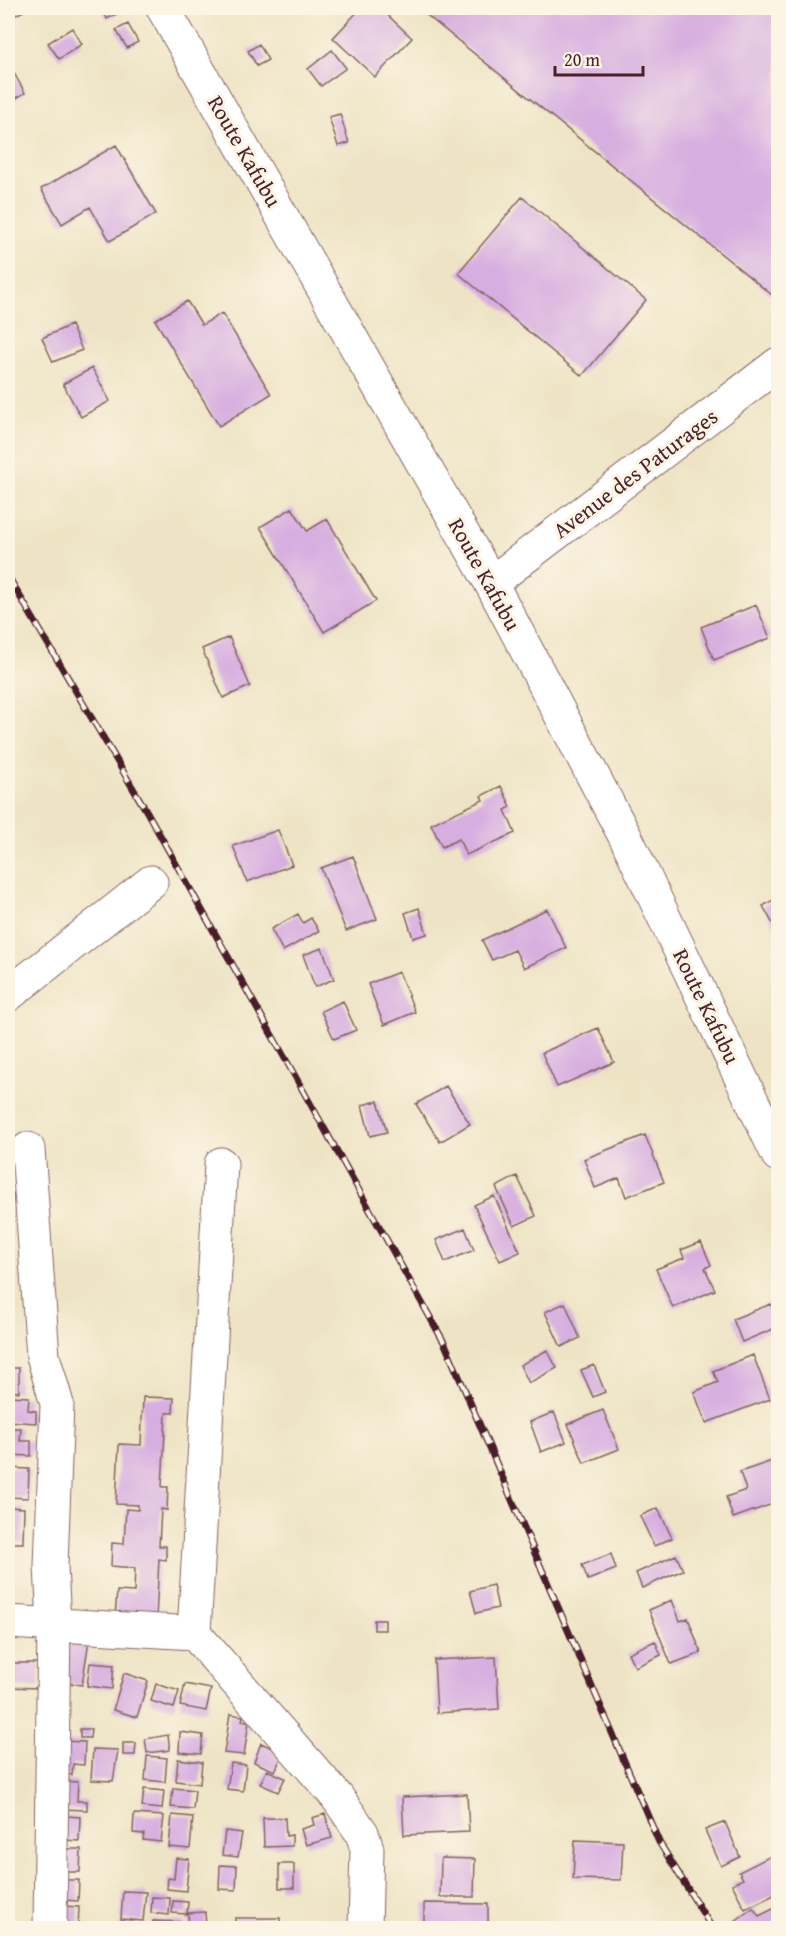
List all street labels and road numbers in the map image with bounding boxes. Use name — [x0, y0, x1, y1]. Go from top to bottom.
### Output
street label: Route Kafubu — [200, 89, 290, 213]
street label: Avenue des Paturages — [546, 400, 724, 546]
street label: Route Kafubu — [441, 512, 529, 636]
street label: Route Kafubu — [665, 943, 749, 1069]

